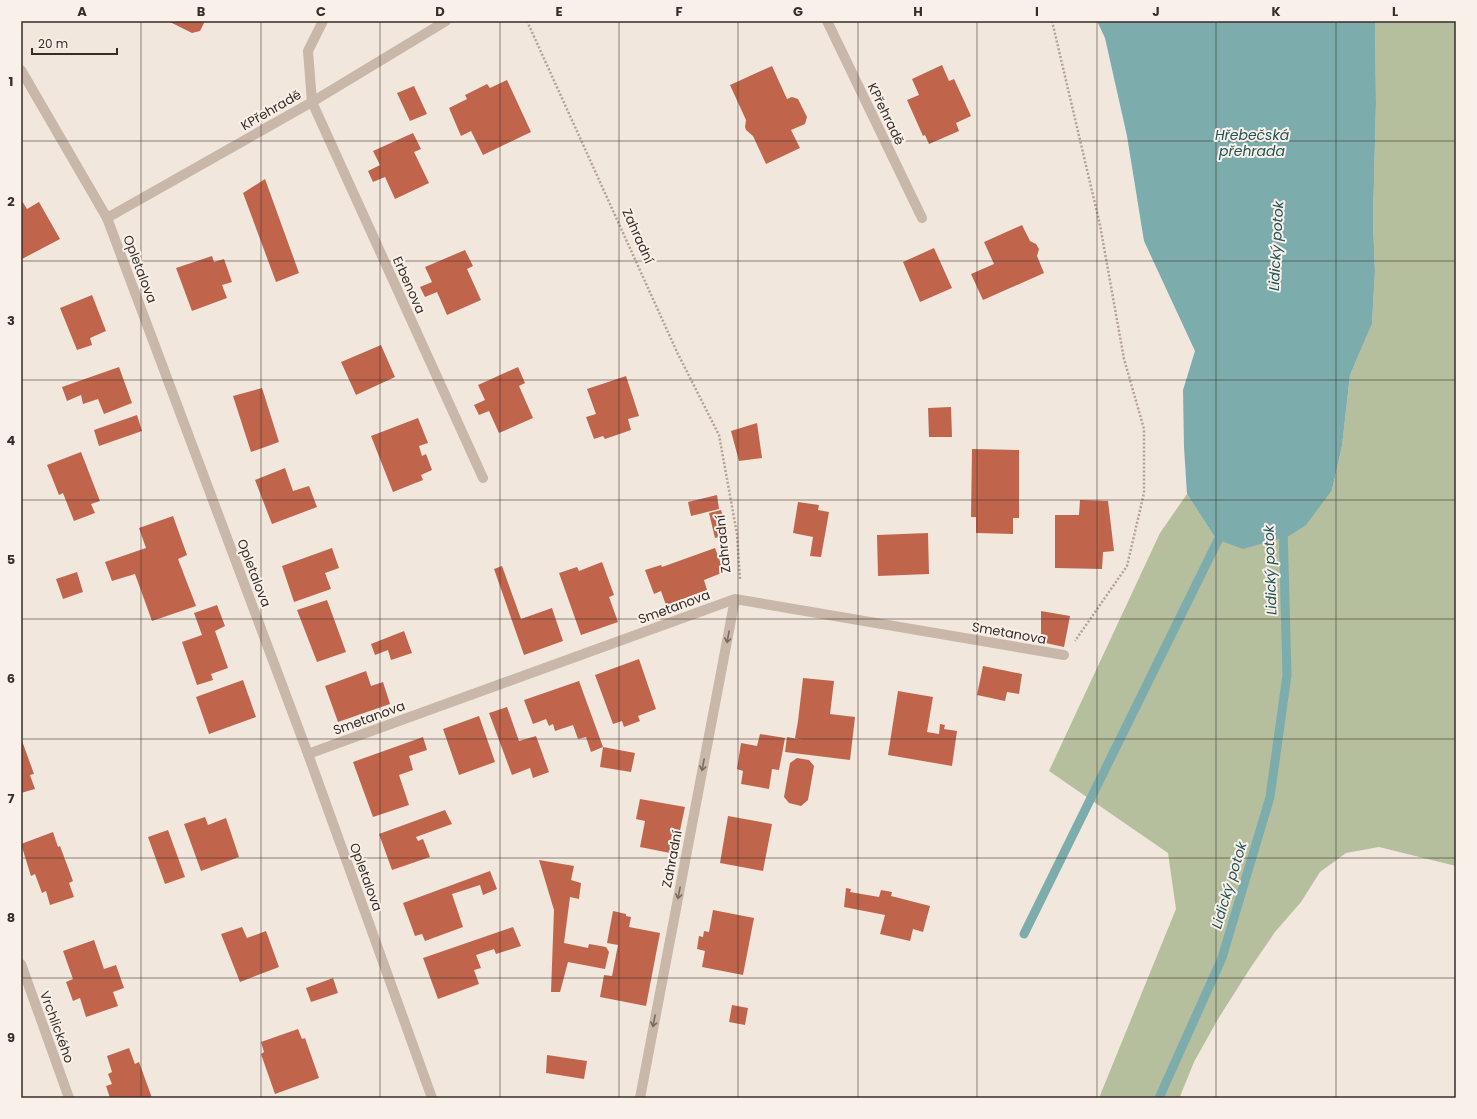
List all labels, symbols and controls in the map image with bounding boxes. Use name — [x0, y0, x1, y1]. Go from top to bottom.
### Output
text: A — [77, 2, 87, 21]
text: B — [197, 2, 206, 21]
text: C — [316, 2, 326, 21]
text: D — [435, 2, 445, 21]
text: E — [555, 2, 563, 21]
text: F — [675, 2, 683, 21]
text: G — [793, 2, 803, 21]
text: H — [913, 2, 923, 21]
text: I — [1035, 2, 1039, 21]
text: J — [1152, 2, 1160, 21]
text: K — [1271, 2, 1281, 21]
text: L — [1392, 2, 1398, 21]
scale bar — [32, 30, 117, 56]
text: 20 m — [38, 35, 68, 52]
text: 1 — [9, 72, 13, 91]
street label: KPřehradě — [863, 80, 909, 148]
street label: KPřehradě — [237, 85, 305, 135]
water label: Hřebečská přehrada — [1215, 125, 1290, 161]
text: 2 — [7, 192, 15, 211]
water label: Lidický potok — [1264, 200, 1288, 291]
street label: Zahradní — [618, 206, 658, 266]
street label: Opletalova — [118, 232, 162, 306]
street label: Erbenova — [388, 253, 430, 317]
text: 3 — [7, 311, 15, 330]
text: 4 — [7, 431, 16, 450]
street label: Zahradní — [711, 514, 735, 574]
water label: Lidický potok — [1258, 524, 1282, 615]
street label: Opletalova — [232, 536, 276, 610]
text: 5 — [7, 550, 15, 569]
street label: Smetanova — [635, 585, 713, 629]
street label: Smetanova — [970, 617, 1048, 649]
one-way arrow — [723, 631, 731, 644]
text: 6 — [7, 669, 15, 688]
street label: Smetanova — [330, 696, 408, 740]
one-way arrow — [699, 758, 707, 771]
text: 7 — [8, 789, 15, 808]
street label: Zahradní — [657, 829, 687, 889]
water label: Lidický potok — [1206, 838, 1252, 931]
street label: Opletalova — [345, 840, 387, 914]
one-way arrow — [675, 886, 683, 899]
text: 8 — [7, 908, 15, 927]
street label: Vrchlického — [35, 988, 79, 1066]
one-way arrow — [650, 1014, 658, 1027]
text: 9 — [7, 1028, 15, 1047]

